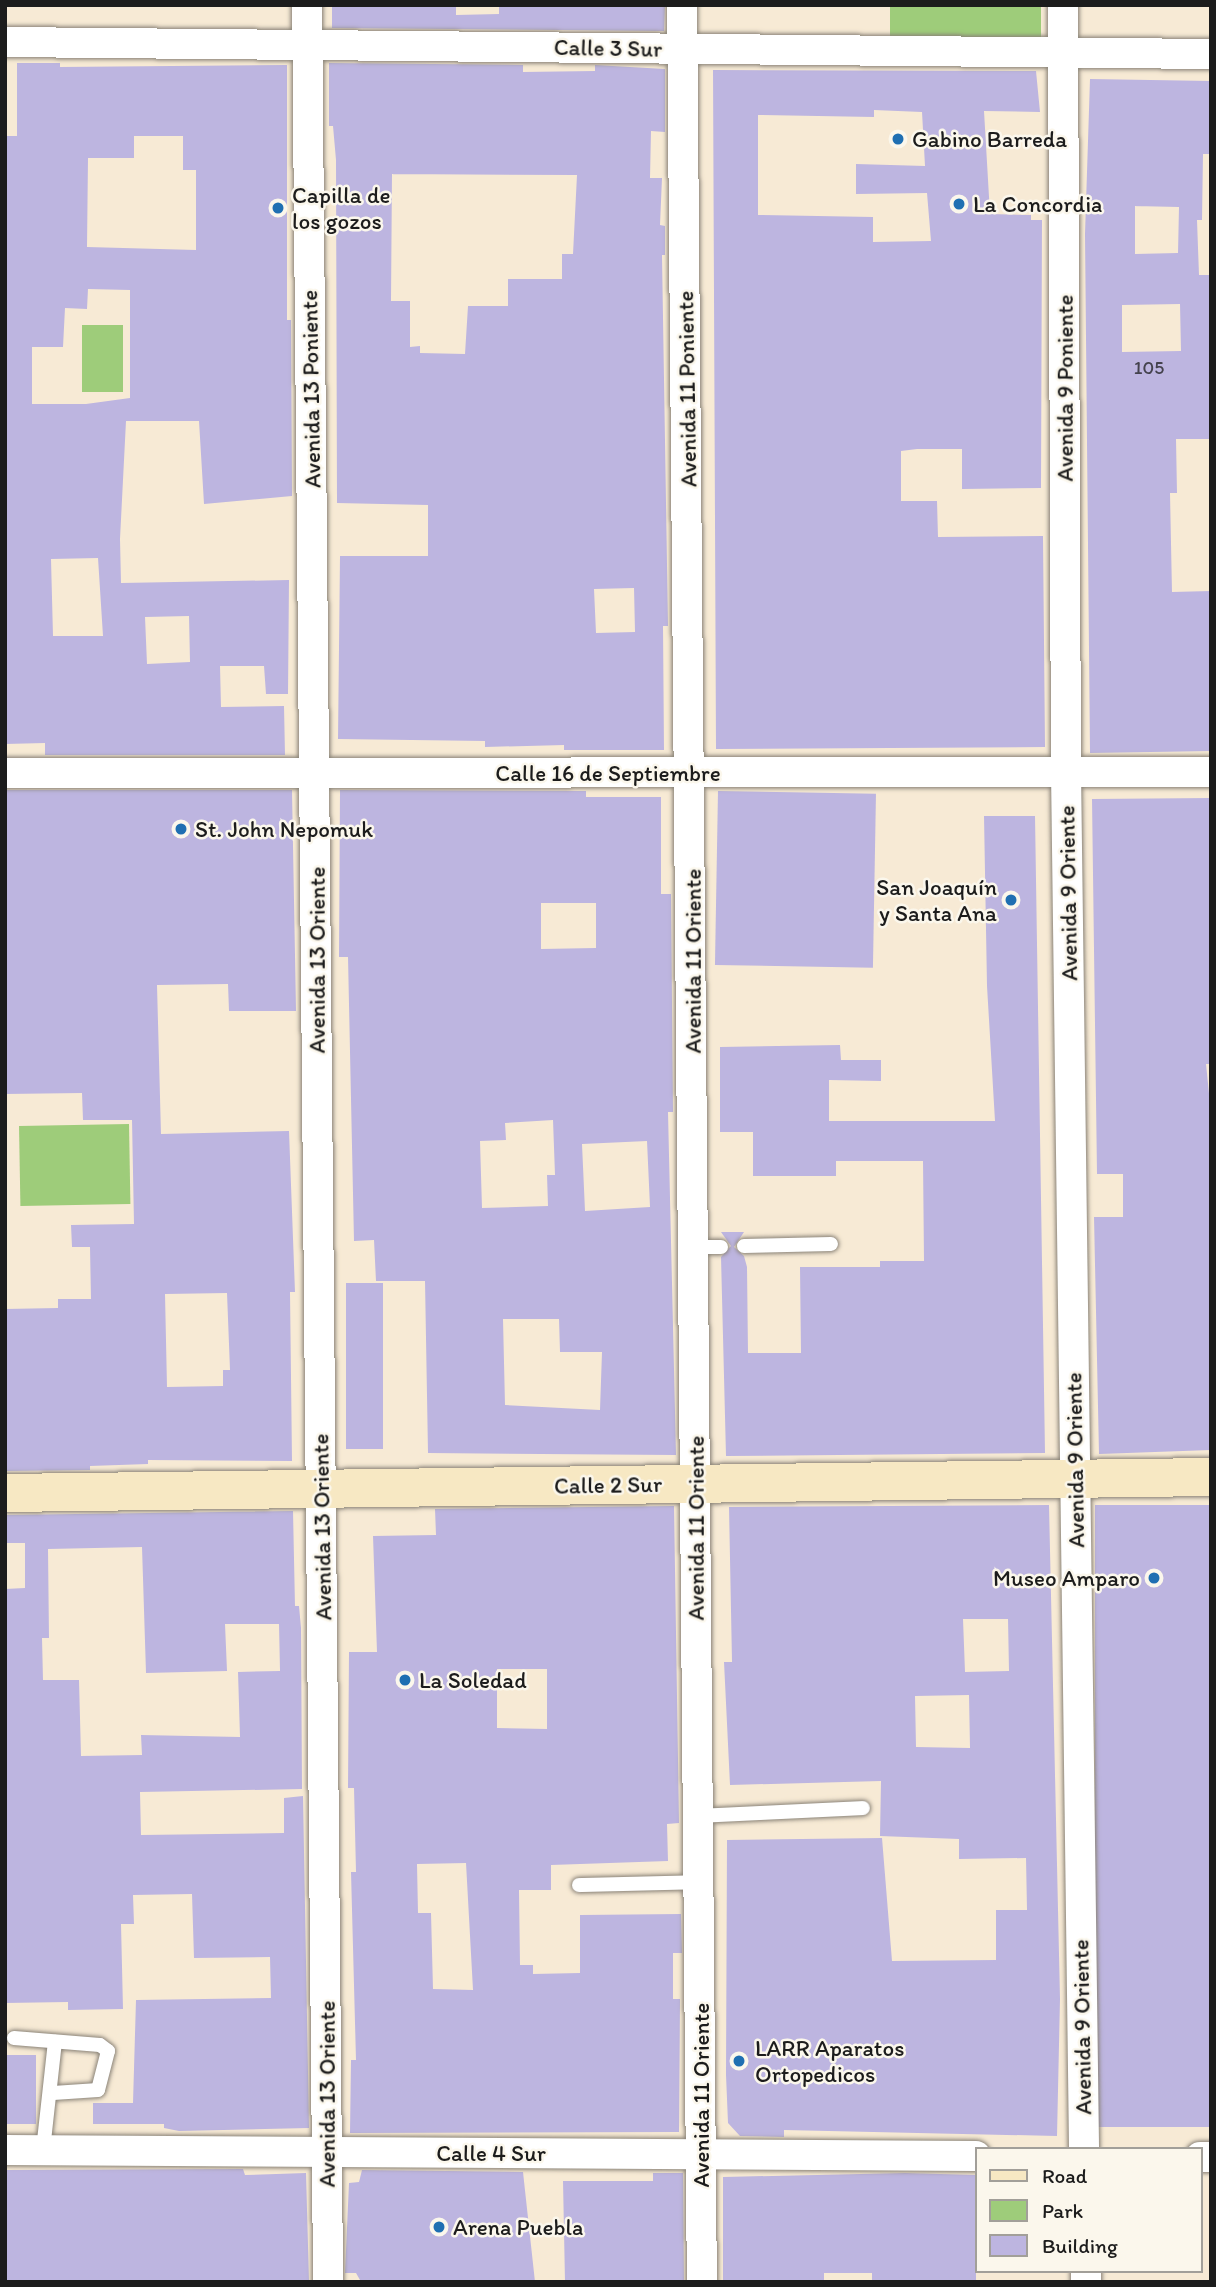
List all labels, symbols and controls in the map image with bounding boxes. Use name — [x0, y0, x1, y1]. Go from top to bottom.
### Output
street label: Calle 3 Sur — [554, 33, 662, 63]
place label: Gabino Barreda — [912, 125, 1067, 153]
marker: Gabino Barreda — [890, 131, 906, 147]
place label: Capilla de los gozos — [292, 181, 391, 235]
place label: La Concordia — [973, 190, 1103, 218]
marker: La Concordia — [951, 196, 967, 212]
marker: Capilla de los gozos — [270, 200, 286, 216]
street label: Avenida 13 Poniente — [295, 290, 327, 488]
street label: Avenida 11 Poniente — [671, 291, 703, 487]
street label: Avenida 9 Poniente — [1051, 294, 1079, 482]
house number: 105 — [1134, 357, 1164, 379]
street label: Calle 16 de Septiembre — [495, 759, 721, 787]
street label: Avenida 9 Oriente — [1053, 805, 1083, 981]
place label: St. John Nepomuk — [195, 815, 373, 843]
marker: St. John Nepomuk — [173, 821, 189, 837]
street label: Avenida 13 Oriente — [303, 867, 331, 1053]
street label: Avenida 11 Oriente — [679, 869, 707, 1053]
place label: San Joaquín y Santa Ana — [877, 873, 997, 927]
marker: San Joaquín y Santa Ana — [1003, 892, 1019, 908]
street label: Avenida 9 Oriente — [1060, 1372, 1090, 1548]
street label: Avenida 13 Oriente — [307, 1433, 337, 1621]
street label: Avenida 11 Oriente — [682, 1436, 710, 1620]
street label: Calle 2 Sur — [554, 1470, 662, 1500]
place label: Museo Amparo — [993, 1564, 1140, 1592]
marker: Museo Amparo — [1146, 1570, 1162, 1586]
place label: La Soledad — [419, 1666, 527, 1694]
marker: La Soledad — [397, 1672, 413, 1688]
street label: Avenida 9 Oriente — [1067, 1939, 1097, 2115]
street label: Avenida 13 Oriente — [313, 2001, 341, 2187]
street label: Avenida 11 Oriente — [687, 2003, 715, 2187]
place label: LARR Aparatos Ortopedicos — [755, 2034, 904, 2088]
marker: LARR Aparatos Ortopedicos — [729, 2051, 749, 2071]
street label: Calle 4 Sur — [436, 2139, 546, 2167]
legend — [974, 2147, 1202, 2273]
text: Road — [1042, 2163, 1087, 2188]
text: Park — [1042, 2198, 1083, 2223]
place label: Arena Puebla — [453, 2213, 584, 2241]
marker: Arena Puebla — [431, 2219, 447, 2235]
text: Building — [1042, 2233, 1118, 2258]

